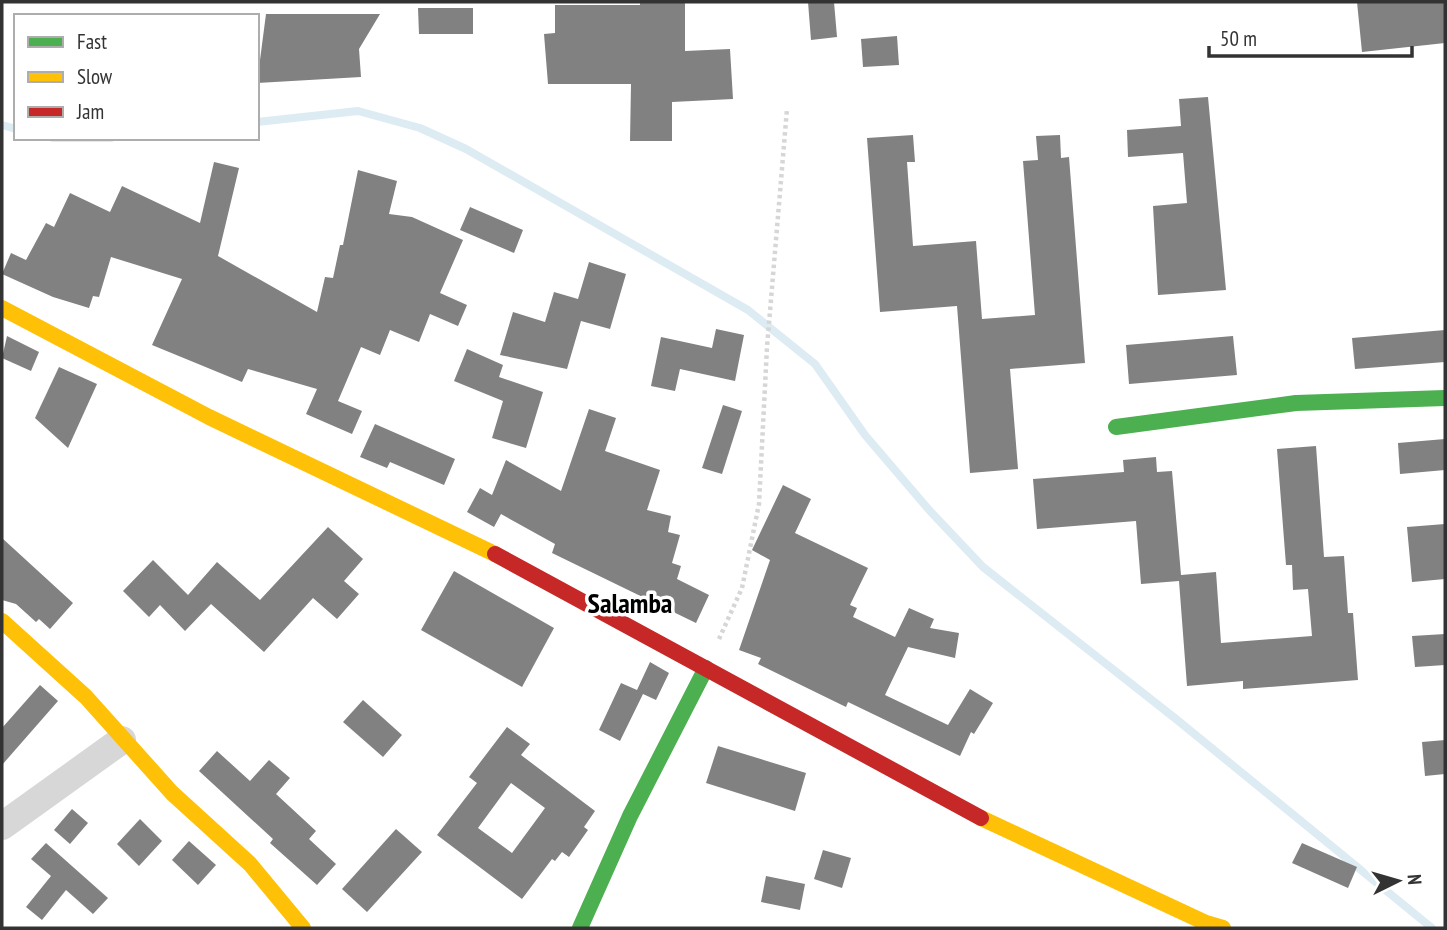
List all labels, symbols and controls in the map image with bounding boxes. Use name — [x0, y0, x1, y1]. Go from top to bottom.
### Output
legend — [14, 14, 259, 140]
scale bar — [1209, 14, 1412, 58]
text: 50 m — [1220, 25, 1257, 52]
text: Fast — [77, 28, 107, 55]
text: Slow — [77, 63, 113, 90]
text: Jam — [76, 98, 104, 125]
district label: Salamba — [588, 584, 672, 621]
north arrow — [1363, 846, 1433, 916]
text: N — [1403, 873, 1427, 886]

